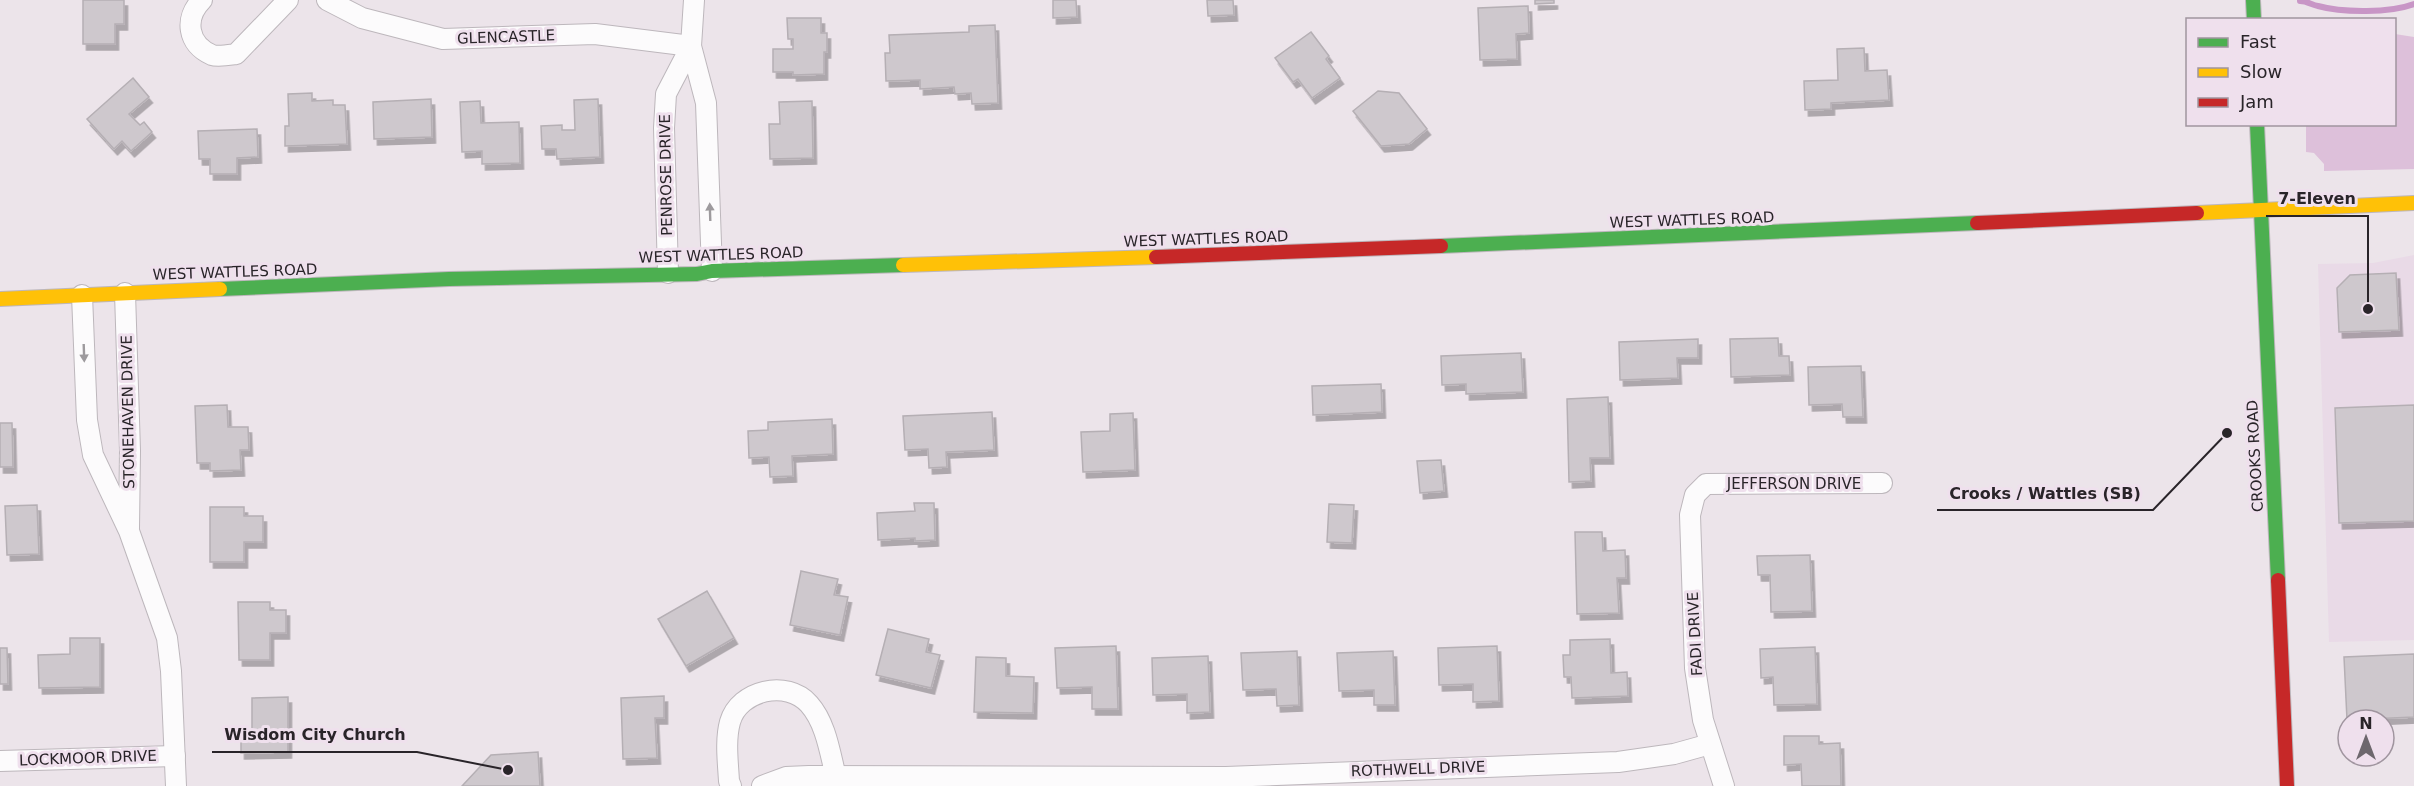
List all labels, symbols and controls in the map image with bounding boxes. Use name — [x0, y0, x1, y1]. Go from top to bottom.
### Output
legend — [2186, 18, 2396, 126]
street label: GLENCASTLE — [457, 26, 555, 48]
text: Fast — [2240, 31, 2276, 52]
text: Slow — [2240, 61, 2282, 82]
text: Jam — [2239, 91, 2274, 112]
street label: PENROSE DRIVE — [656, 114, 676, 236]
callout: 7-Eleven — [2266, 182, 2368, 216]
text: 7-Eleven — [2278, 189, 2356, 208]
one-way arrow — [705, 203, 714, 222]
street label: WEST WATTLES ROAD — [1609, 208, 1775, 232]
street label: WEST WATTLES ROAD — [1123, 227, 1289, 251]
street label: WEST WATTLES ROAD — [638, 243, 804, 267]
street label: WEST WATTLES ROAD — [152, 260, 318, 284]
street label: STONEHAVEN DRIVE — [118, 335, 138, 489]
one-way arrow — [79, 344, 88, 363]
street label: CROOKS ROAD — [2243, 399, 2267, 513]
street label: JEFFERSON DRIVE — [1726, 475, 1861, 493]
callout: Crooks / Wattles (SB) — [1937, 476, 2153, 510]
text: Crooks / Wattles (SB) — [1949, 484, 2141, 503]
street label: FADI DRIVE — [1684, 591, 1706, 677]
north arrow — [2336, 708, 2396, 768]
text: N — [2359, 714, 2373, 733]
callout: Wisdom City Church — [212, 718, 417, 752]
text: Wisdom City Church — [224, 725, 406, 744]
street label: LOCKMOOR DRIVE — [19, 747, 157, 769]
street label: ROTHWELL DRIVE — [1350, 758, 1486, 780]

